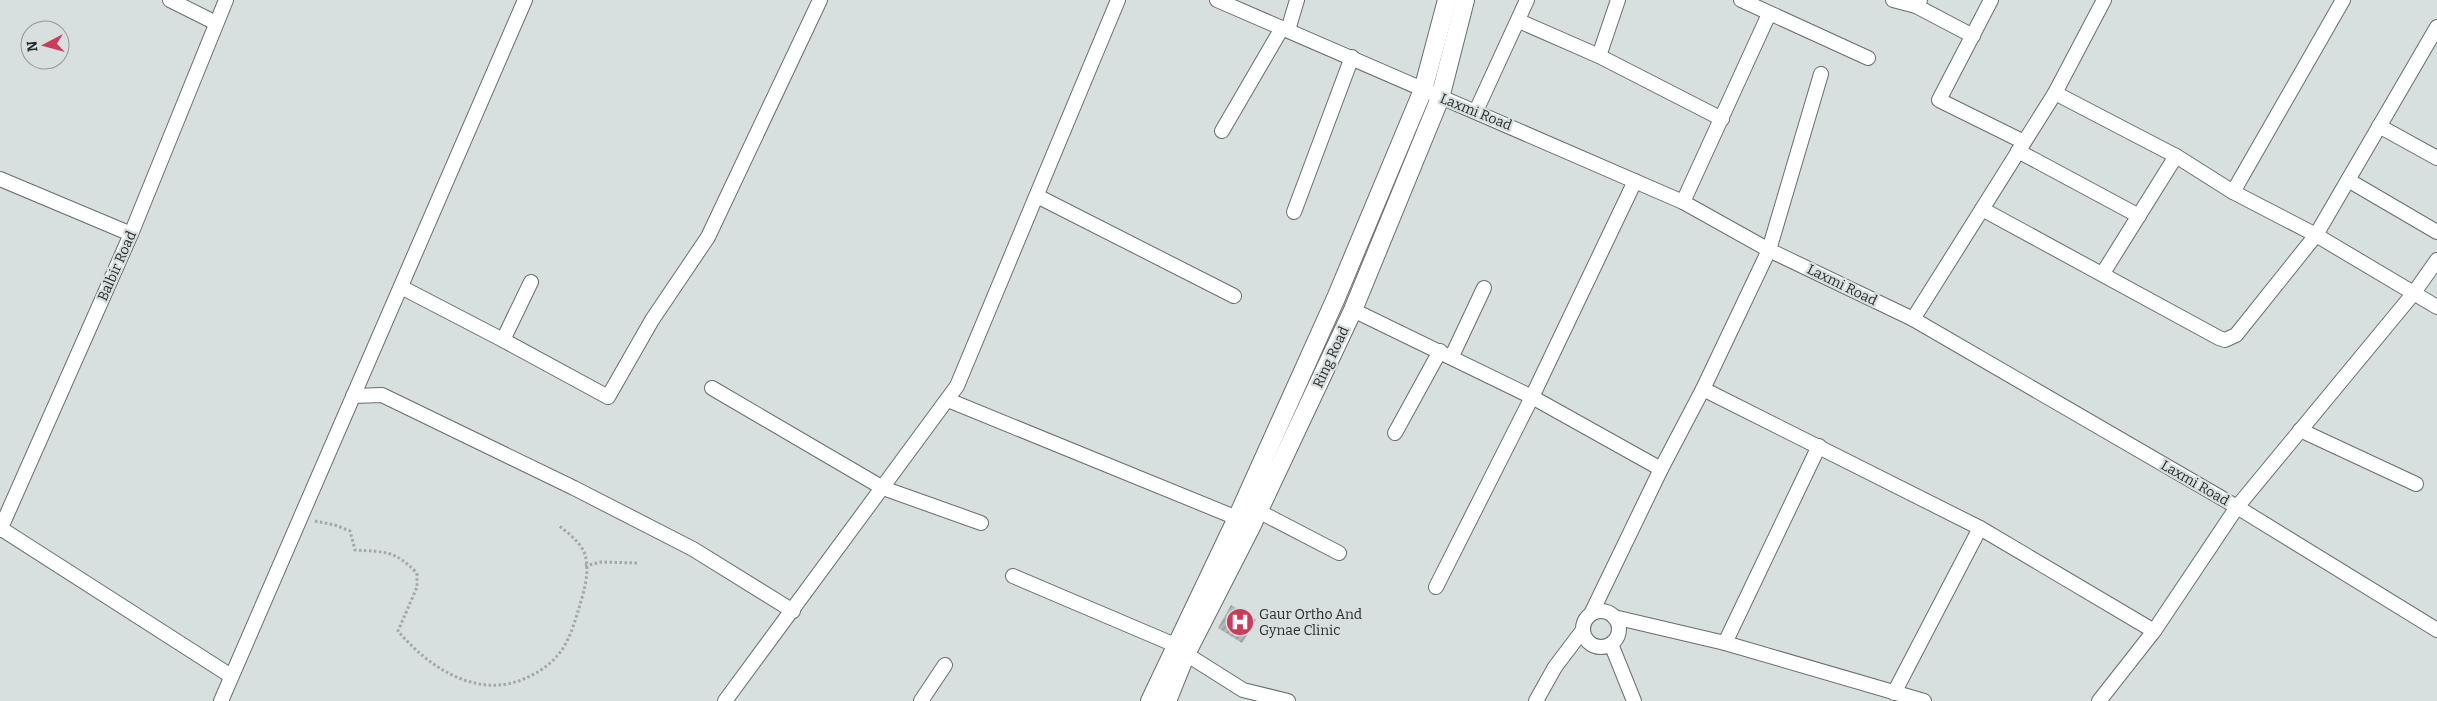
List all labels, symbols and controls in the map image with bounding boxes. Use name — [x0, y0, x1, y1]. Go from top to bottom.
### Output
north arrow — [20, 20, 70, 70]
text: N — [24, 40, 42, 53]
street label: Laxmi Road — [1438, 90, 1514, 134]
street label: Balbir Road — [94, 228, 140, 304]
street label: Laxmi Road — [1804, 261, 1880, 309]
street label: Ring Road — [1309, 324, 1353, 390]
street label: Laxmi Road — [2158, 457, 2232, 509]
place label: Gaur Ortho And Gynae Clinic — [1259, 606, 1362, 639]
hospital icon: Gaur Ortho And Gynae Clinic — [1225, 607, 1255, 637]

